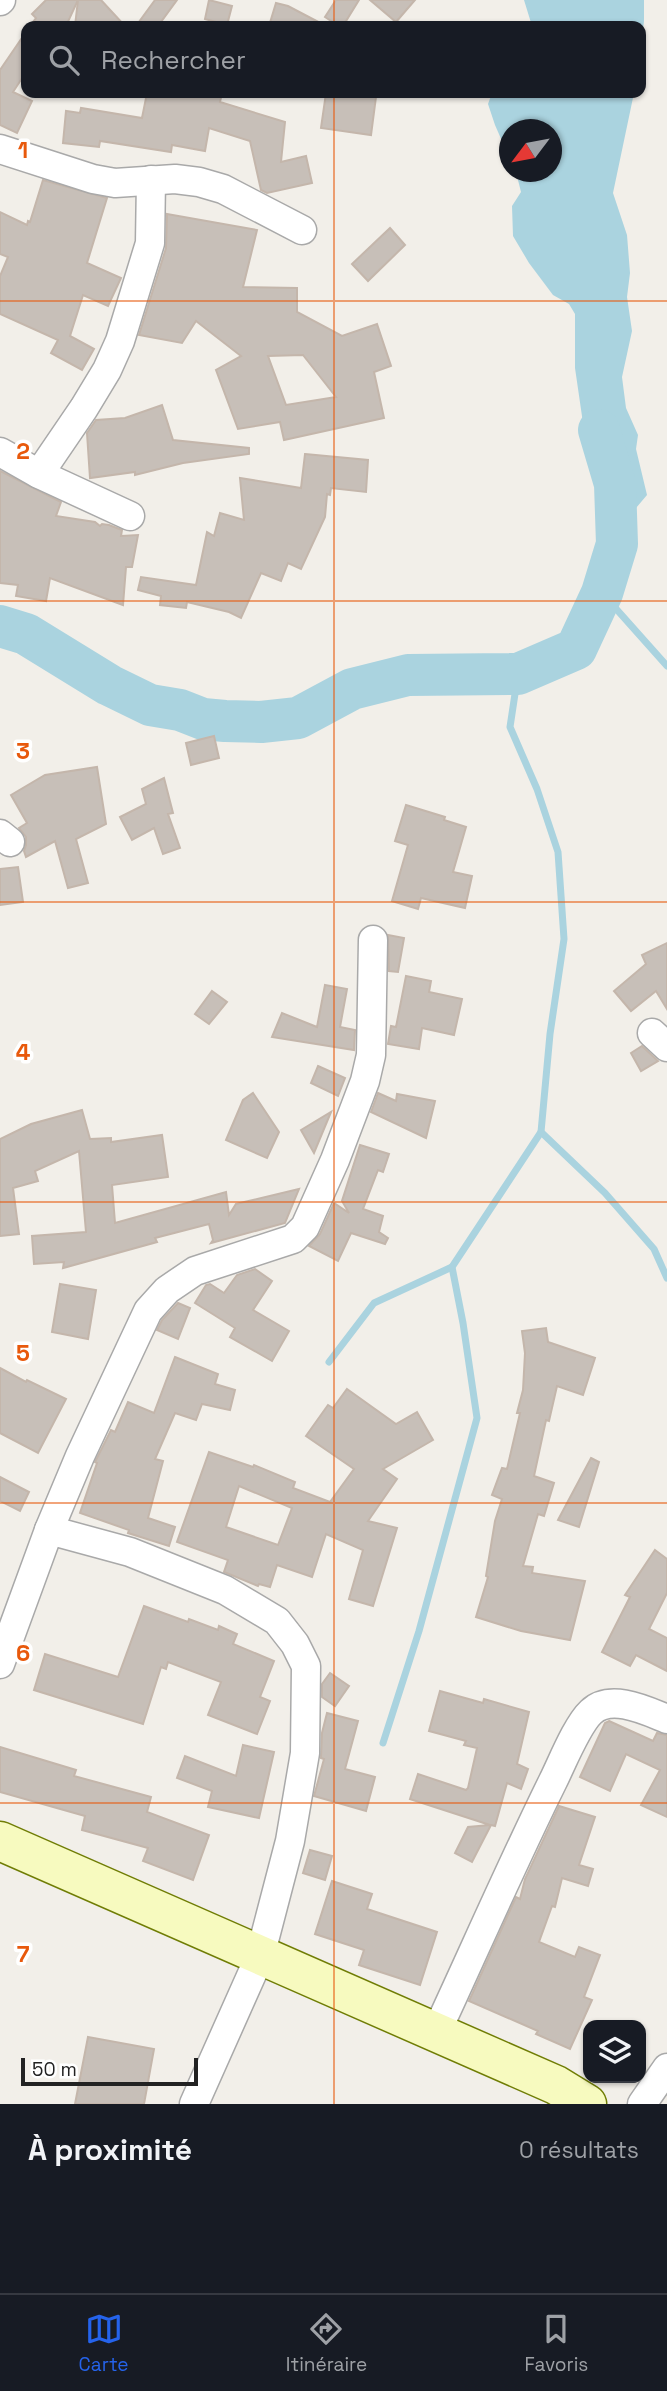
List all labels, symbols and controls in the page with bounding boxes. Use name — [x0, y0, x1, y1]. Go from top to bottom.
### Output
search box — [21, 21, 646, 98]
icon: search — [45, 41, 83, 79]
text: Rechercher — [101, 43, 246, 77]
north arrow — [499, 119, 562, 182]
text: 1 — [18, 135, 28, 165]
text: 2 — [16, 436, 30, 466]
text: 3 — [16, 736, 30, 766]
text: 4 — [16, 1037, 31, 1067]
text: 5 — [16, 1338, 30, 1368]
text: 6 — [16, 1638, 30, 1668]
text: 7 — [17, 1939, 30, 1969]
map controls — [583, 2020, 646, 2083]
button: layers — [583, 2020, 646, 2083]
scale bar — [21, 2055, 198, 2087]
text: 50 m — [32, 2057, 77, 2082]
text: À proximité — [28, 2130, 192, 2169]
text: 0 résultats — [519, 2135, 639, 2165]
tab: Carte — [79, 2310, 129, 2377]
tab: Itinéraire — [286, 2310, 367, 2377]
tab: Favoris — [524, 2310, 588, 2377]

